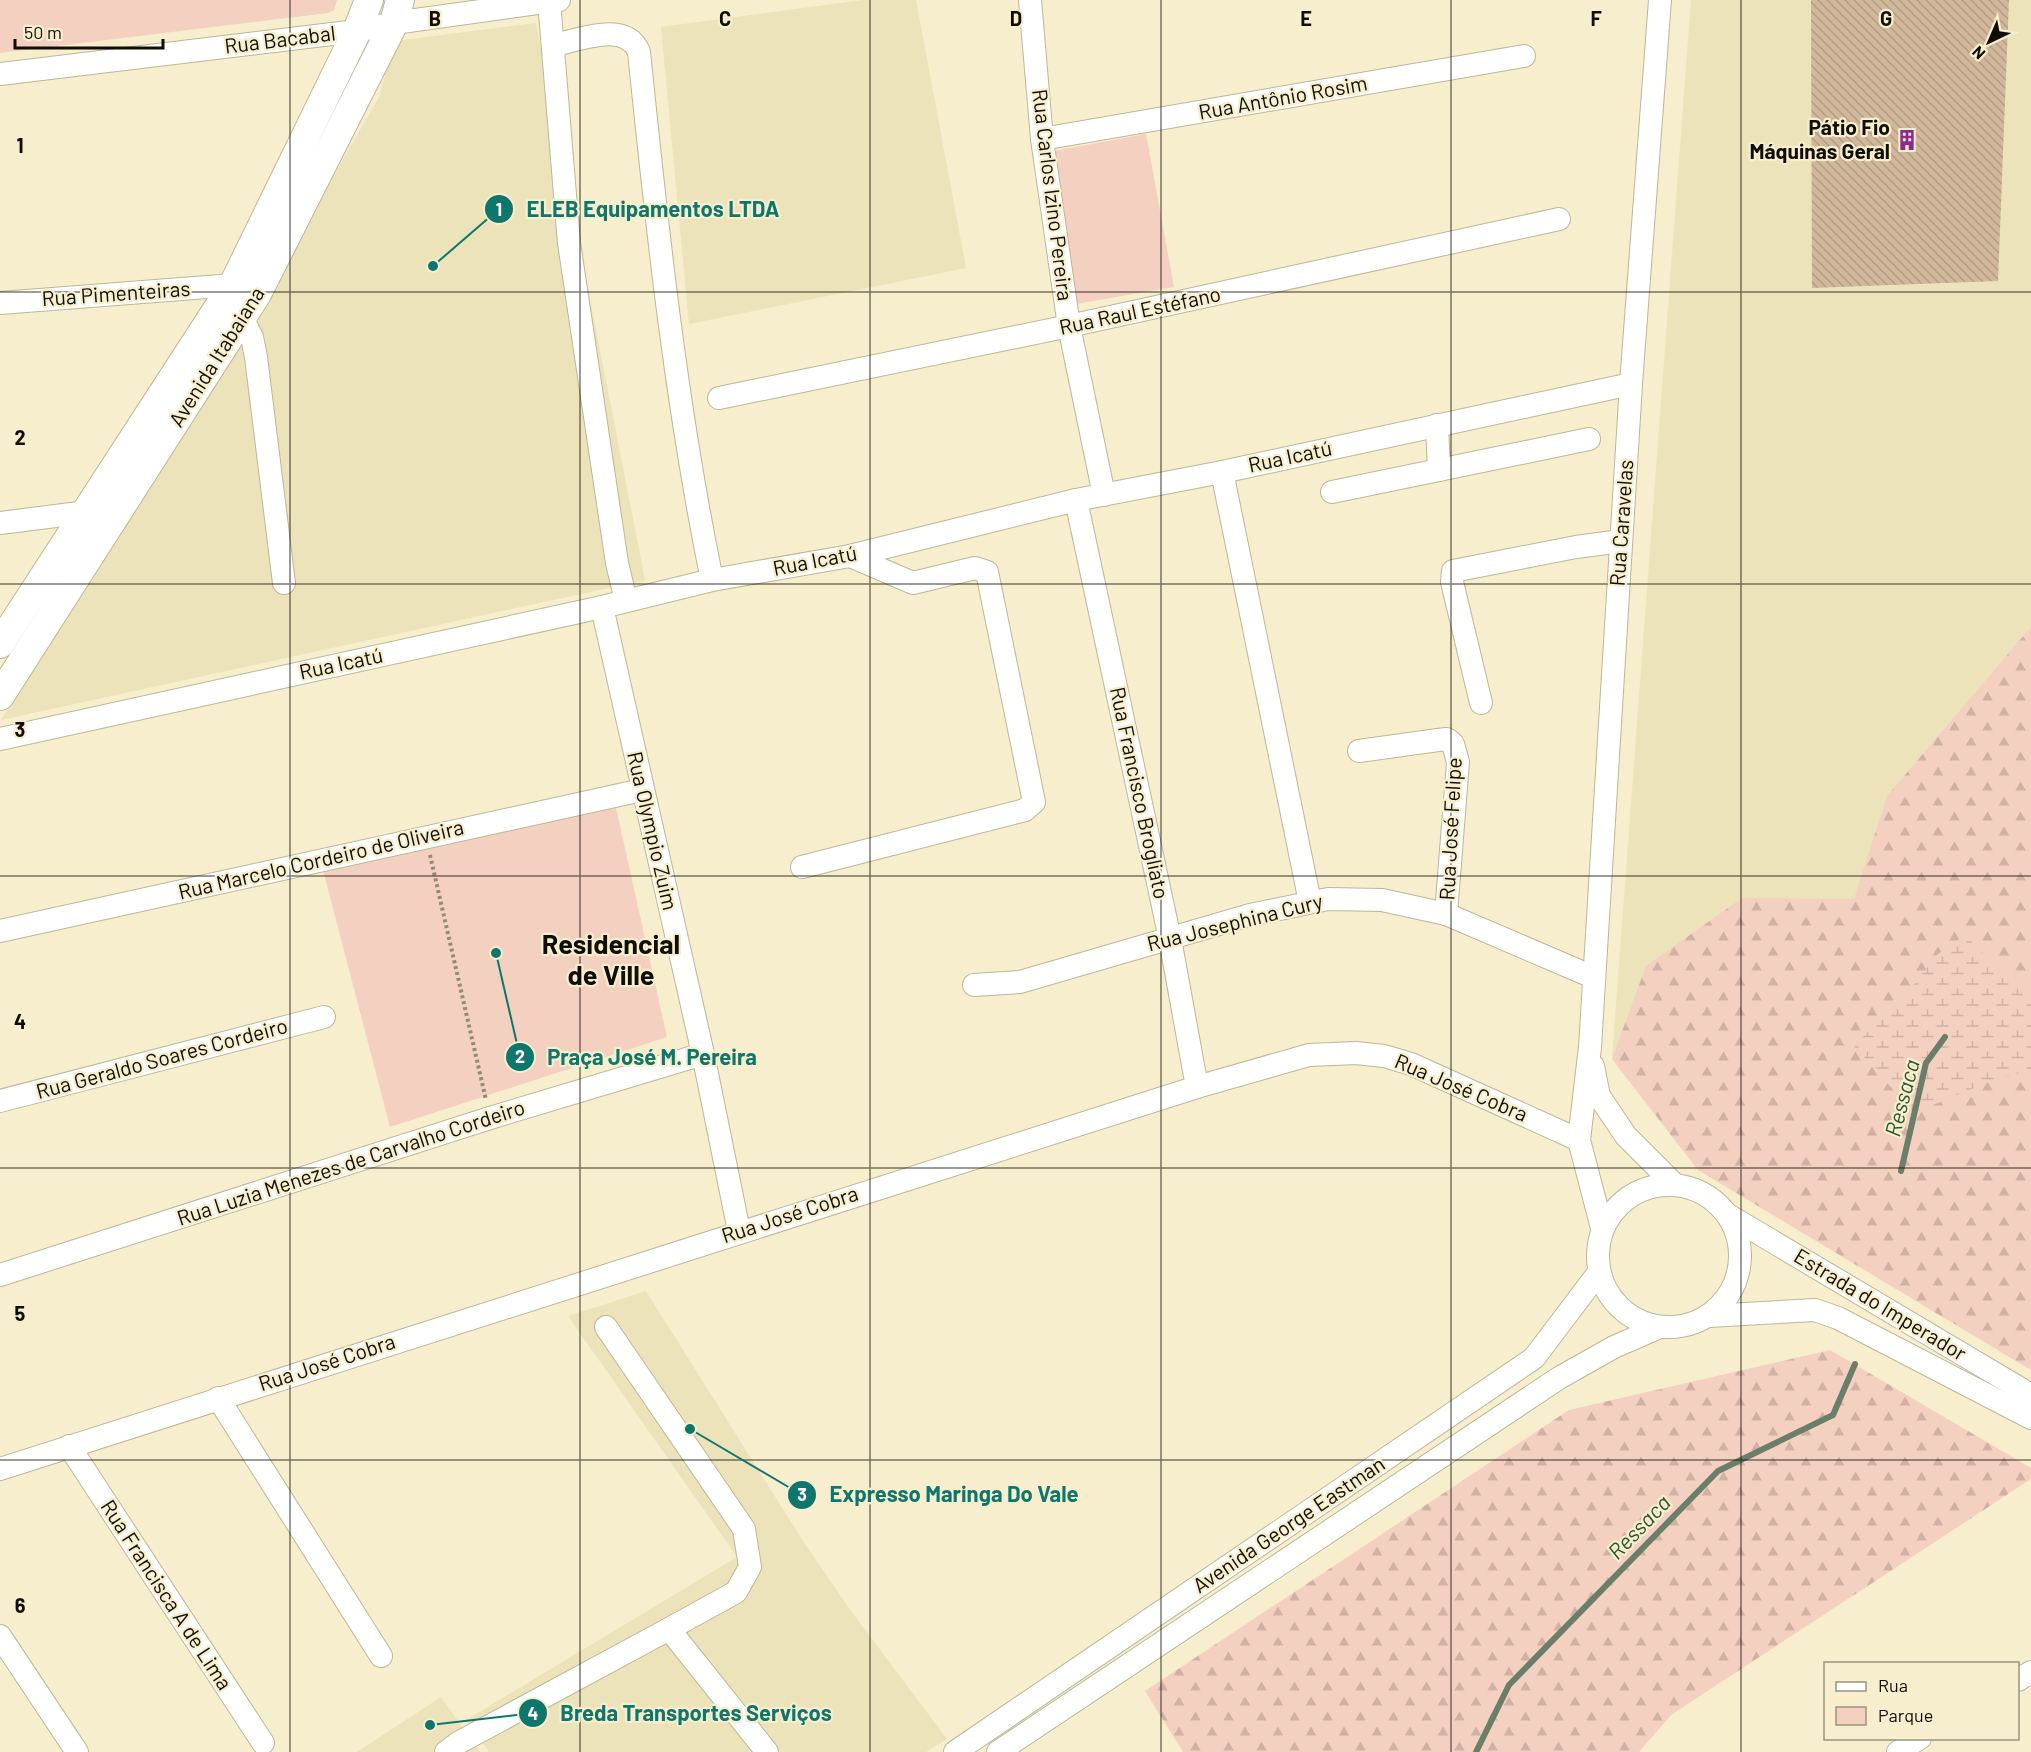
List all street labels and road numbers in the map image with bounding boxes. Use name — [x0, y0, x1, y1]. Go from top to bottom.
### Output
street label: Rua Bacabal — [223, 19, 337, 58]
street label: Rua Antônio Rosim — [1196, 69, 1369, 124]
street label: Rua Carlos Izino Pereira — [1028, 87, 1079, 302]
street label: Rua Pimenteiras — [41, 275, 191, 310]
street label: Rua Raul Estéfano — [1057, 280, 1223, 339]
street label: Avenida Itabaiana — [163, 282, 269, 431]
street label: Rua Icatú — [1246, 434, 1334, 477]
street label: Rua Caravelas — [1604, 459, 1637, 587]
street label: Rua Icatú — [771, 539, 859, 580]
street label: Rua Icatú — [297, 641, 385, 684]
street label: Rua Francisco Brogliato — [1106, 684, 1175, 901]
street label: Rua Olympio Zuim — [623, 749, 684, 912]
street label: Rua José Felipe — [1433, 757, 1466, 901]
street label: Rua Marcelo Cordeiro de Oliveira — [175, 813, 466, 904]
street label: Rua Josephina Cury — [1144, 888, 1325, 955]
street label: Rua Geraldo Soares Cordeiro — [33, 1012, 290, 1103]
street label: Rua José Cobra — [1391, 1047, 1532, 1126]
street label: Rua Luzia Menezes de Carvalho Cordeiro — [173, 1093, 528, 1230]
street label: Rua José Cobra — [718, 1180, 861, 1247]
street label: Estrada do Imperador — [1790, 1242, 1972, 1365]
street label: Rua José Cobra — [255, 1328, 398, 1395]
street label: Avenida George Eastman — [1187, 1450, 1389, 1597]
street label: Rua Francisca A de Lima — [96, 1494, 238, 1694]

